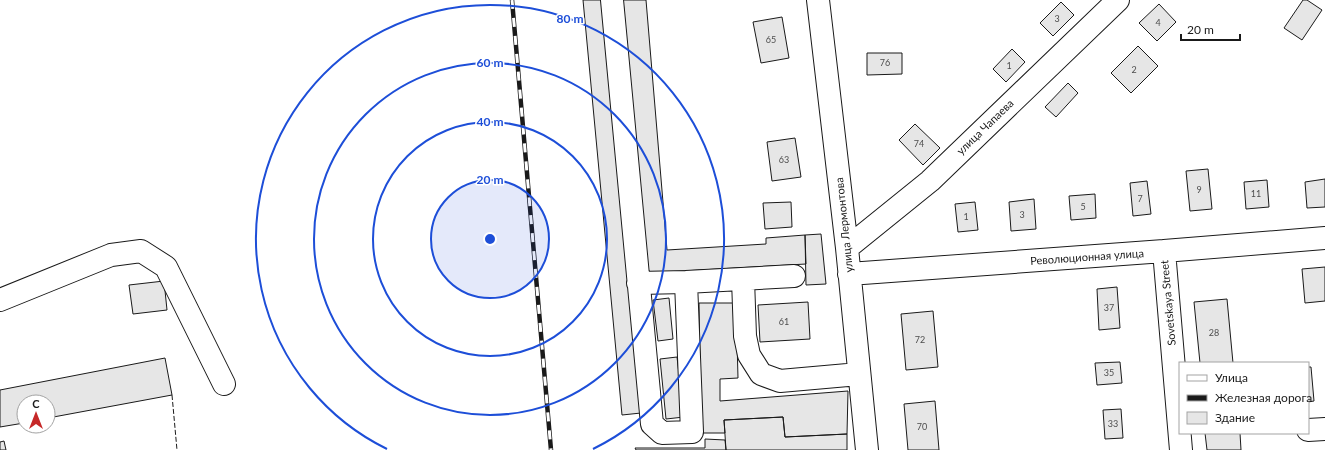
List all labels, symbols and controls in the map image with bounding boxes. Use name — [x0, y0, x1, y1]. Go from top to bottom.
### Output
text: 80 m — [557, 11, 583, 26]
house number: 3 — [1054, 13, 1060, 24]
scale bar — [1181, 16, 1240, 42]
house number: 4 — [1155, 17, 1161, 28]
text: 20 m — [1187, 22, 1214, 37]
house number: 65 — [766, 34, 776, 45]
text: 60 m — [477, 55, 503, 70]
house number: 76 — [880, 57, 890, 68]
house number: 1 — [1006, 60, 1012, 71]
house number: 2 — [1131, 64, 1137, 75]
street label: улица Чапаева — [954, 96, 1016, 157]
text: 40 m — [477, 114, 503, 129]
house number: 74 — [914, 138, 924, 149]
house number: 63 — [779, 154, 789, 165]
text: 20 m — [477, 172, 503, 187]
street label: улица Лермонтова — [832, 177, 855, 273]
house number: 9 — [1196, 184, 1202, 195]
house number: 11 — [1251, 188, 1261, 199]
house number: 7 — [1137, 193, 1143, 204]
house number: 5 — [1080, 201, 1086, 212]
house number: 3 — [1019, 209, 1025, 220]
house number: 1 — [963, 211, 969, 222]
centre of rings — [483, 232, 497, 246]
street label: Революционная улица — [1030, 246, 1144, 267]
street label: Sovetskaya Street — [1157, 260, 1178, 346]
house number: 37 — [1104, 302, 1114, 313]
house number: 61 — [779, 316, 789, 327]
house number: 28 — [1209, 327, 1219, 338]
house number: 72 — [915, 334, 925, 345]
legend — [1179, 362, 1309, 434]
house number: 35 — [1104, 367, 1114, 378]
text: Улица — [1215, 370, 1248, 385]
text: Железная дорога — [1215, 390, 1312, 405]
north arrow — [16, 394, 56, 434]
text: С — [32, 397, 40, 410]
text: Здание — [1215, 410, 1255, 425]
house number: 33 — [1108, 418, 1118, 429]
house number: 70 — [917, 421, 927, 432]

